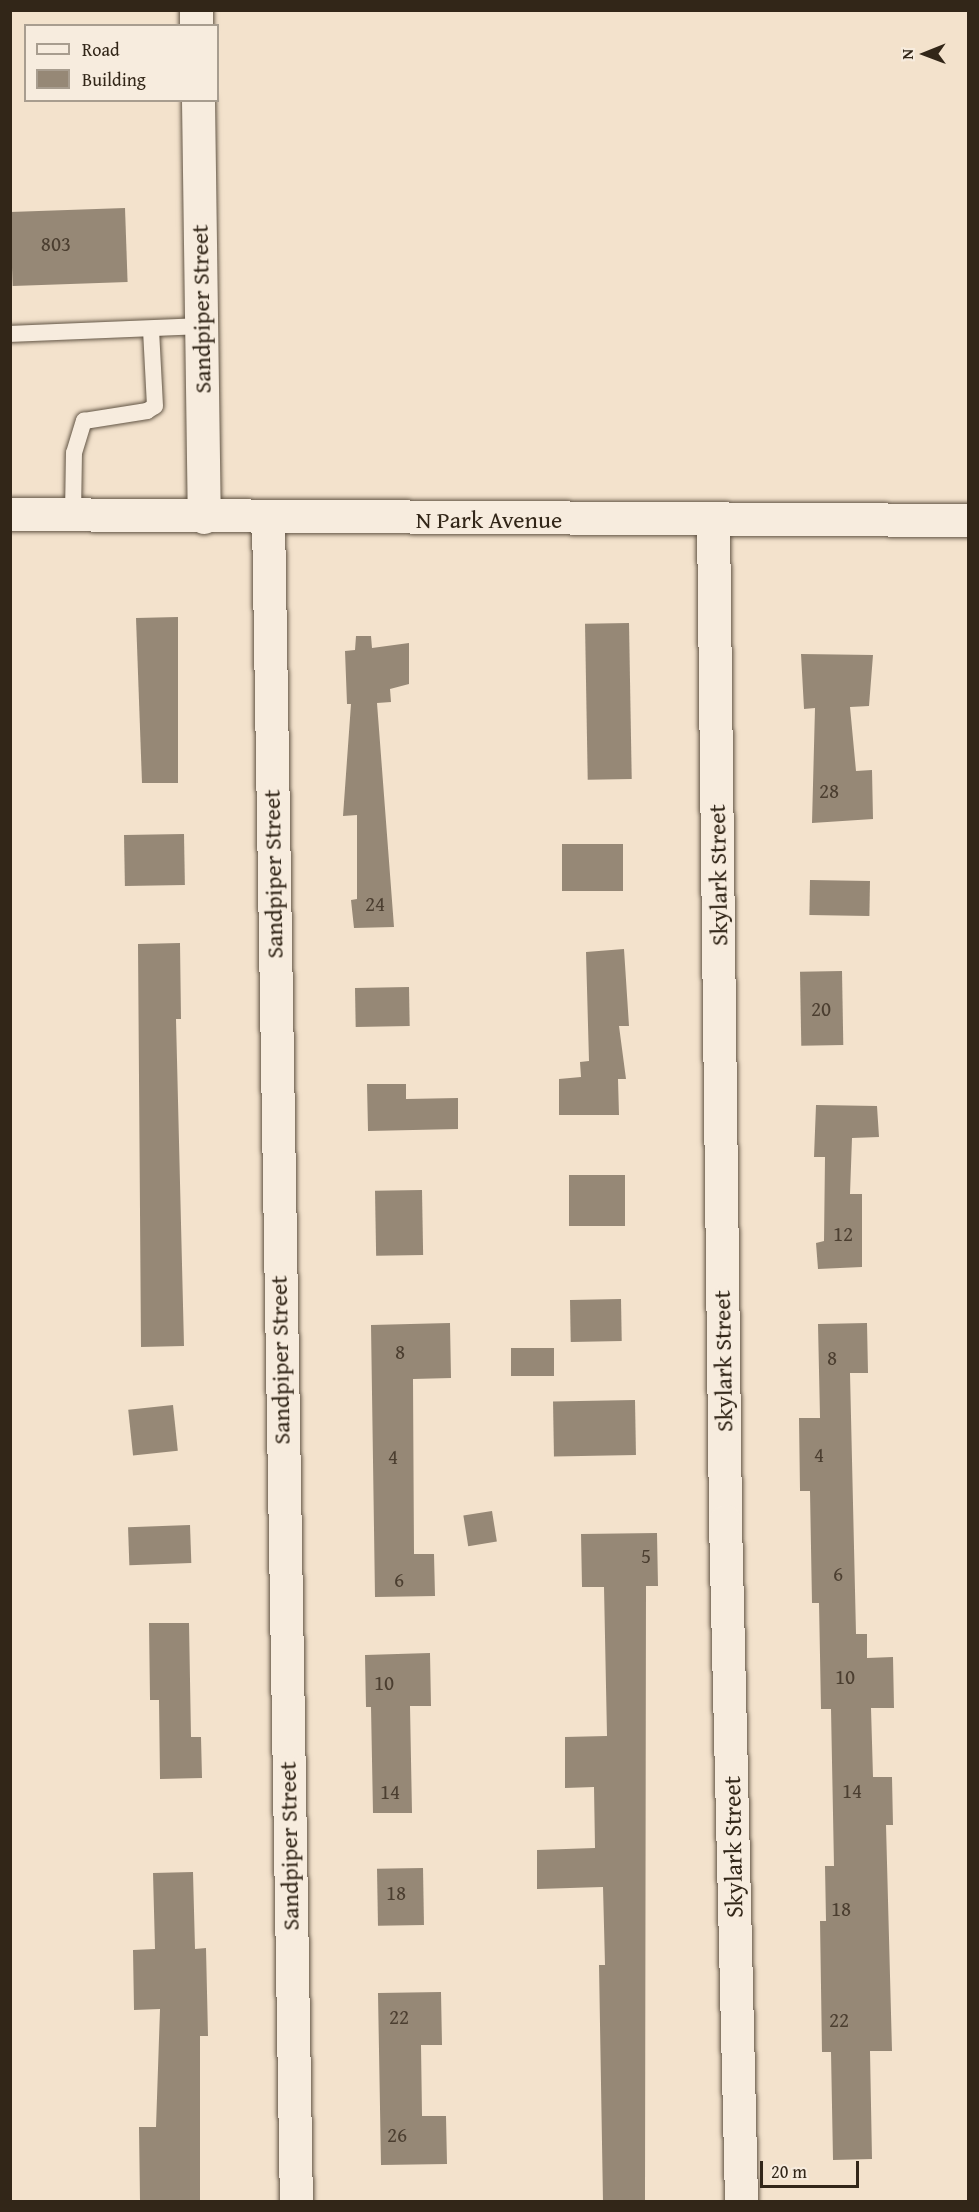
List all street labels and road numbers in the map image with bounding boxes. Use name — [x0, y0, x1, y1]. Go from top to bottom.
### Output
street label: Sandpiper Street — [185, 224, 217, 394]
street label: N Park Avenue — [416, 506, 562, 534]
street label: Sandpiper Street — [257, 789, 289, 959]
street label: Skylark Street — [702, 804, 734, 946]
street label: Sandpiper Street — [264, 1275, 296, 1445]
street label: Skylark Street — [707, 1290, 739, 1432]
street label: Sandpiper Street — [273, 1761, 305, 1931]
street label: Skylark Street — [717, 1776, 749, 1918]

